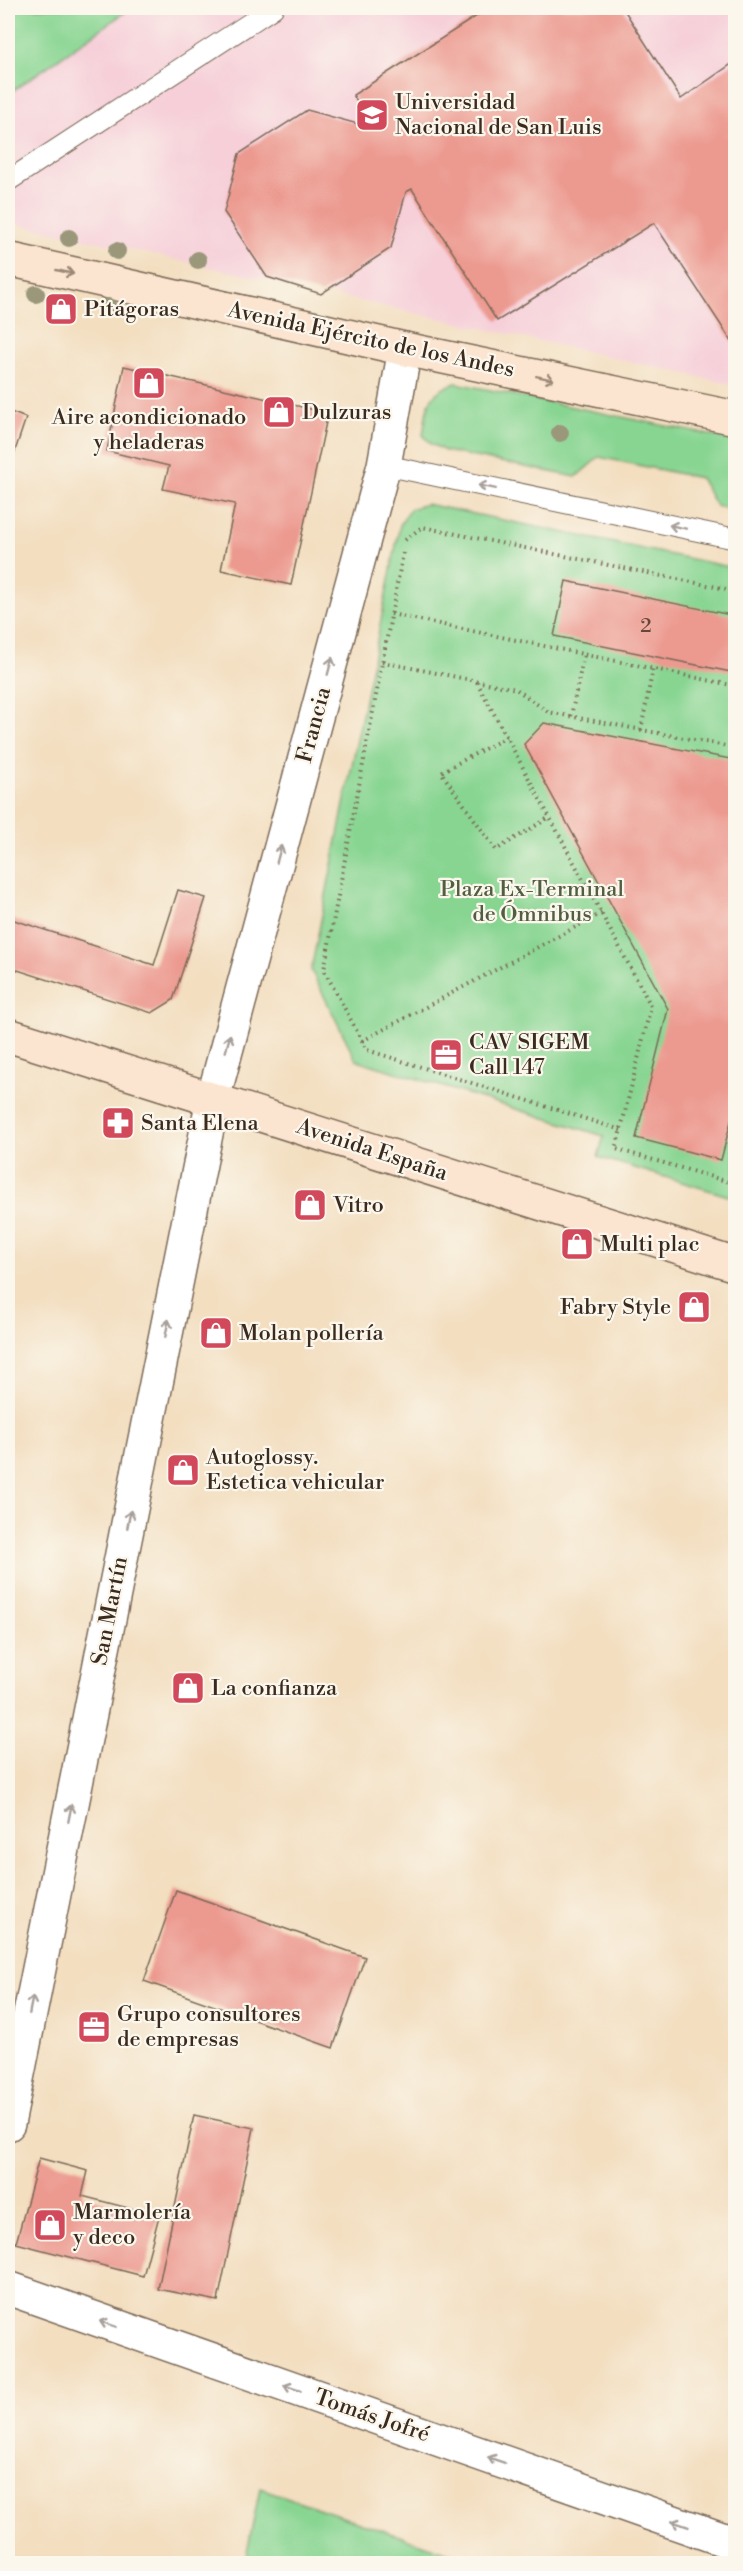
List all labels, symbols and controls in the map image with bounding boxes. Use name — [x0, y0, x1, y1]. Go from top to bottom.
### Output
place label: Universidad Nacional de San Luis — [395, 89, 602, 141]
school or university icon: Universidad Nacional de San Luis — [354, 97, 390, 133]
one-way arrow — [54, 267, 74, 278]
shop icon: Pitágoras — [43, 291, 79, 327]
place label: Pitágoras — [84, 296, 179, 323]
street label: Avenida Ejército de los Andes — [224, 296, 517, 384]
shop icon: Aire acondicionado y heladeras — [131, 365, 167, 401]
one-way arrow — [535, 373, 554, 385]
shop icon: Dulzuras — [261, 394, 297, 430]
place label: Dulzuras — [302, 399, 391, 426]
place label: Aire acondicionado y heladeras — [51, 404, 246, 456]
one-way arrow — [478, 480, 497, 492]
one-way arrow — [669, 521, 689, 532]
house number: 2 — [640, 614, 652, 639]
one-way arrow — [324, 657, 336, 676]
street label: Francia — [291, 683, 337, 766]
one-way arrow — [274, 845, 285, 864]
park label: Plaza Ex-Terminal de Ómnibus — [440, 876, 624, 928]
place label: CAV SIGEM Call 147 — [469, 1029, 590, 1081]
one-way arrow — [223, 1034, 235, 1053]
office icon: CAV SIGEM Call 147 — [428, 1037, 464, 1073]
pharmacy icon: Santa Elena — [100, 1105, 136, 1141]
place label: Santa Elena — [141, 1110, 260, 1137]
street label: Avenida España — [292, 1113, 452, 1187]
shop icon: Vitro — [292, 1187, 328, 1223]
place label: Vitro — [332, 1192, 384, 1219]
shop icon: Multi plac — [559, 1226, 595, 1262]
place label: Multi plac — [600, 1231, 700, 1258]
shop icon: Fabry Style — [676, 1289, 712, 1325]
place label: Fabry Style — [560, 1294, 671, 1321]
shop icon: Molan pollería — [198, 1315, 234, 1351]
one-way arrow — [162, 1319, 173, 1338]
place label: Molan pollería — [239, 1320, 385, 1347]
place label: Autoglossy. Estetica vehicular — [205, 1444, 384, 1496]
shop icon: Autoglossy. Estetica vehicular — [165, 1452, 201, 1488]
one-way arrow — [124, 1510, 135, 1530]
street label: San Martín — [86, 1554, 134, 1668]
shop icon: La confianza — [170, 1670, 206, 1706]
place label: La confianza — [211, 1675, 338, 1702]
one-way arrow — [65, 1804, 76, 1824]
one-way arrow — [26, 1995, 37, 2015]
place label: Grupo consultores de empresas — [117, 2001, 301, 2053]
office icon: Grupo consultores de empresas — [76, 2009, 112, 2045]
place label: Marmolería y deco — [72, 2199, 192, 2251]
shop icon: Marmolería y deco — [32, 2207, 68, 2243]
one-way arrow — [100, 2317, 118, 2328]
one-way arrow — [284, 2382, 302, 2393]
street label: Tomás Jofré — [311, 2384, 433, 2448]
one-way arrow — [487, 2453, 506, 2464]
one-way arrow — [671, 2518, 690, 2529]

